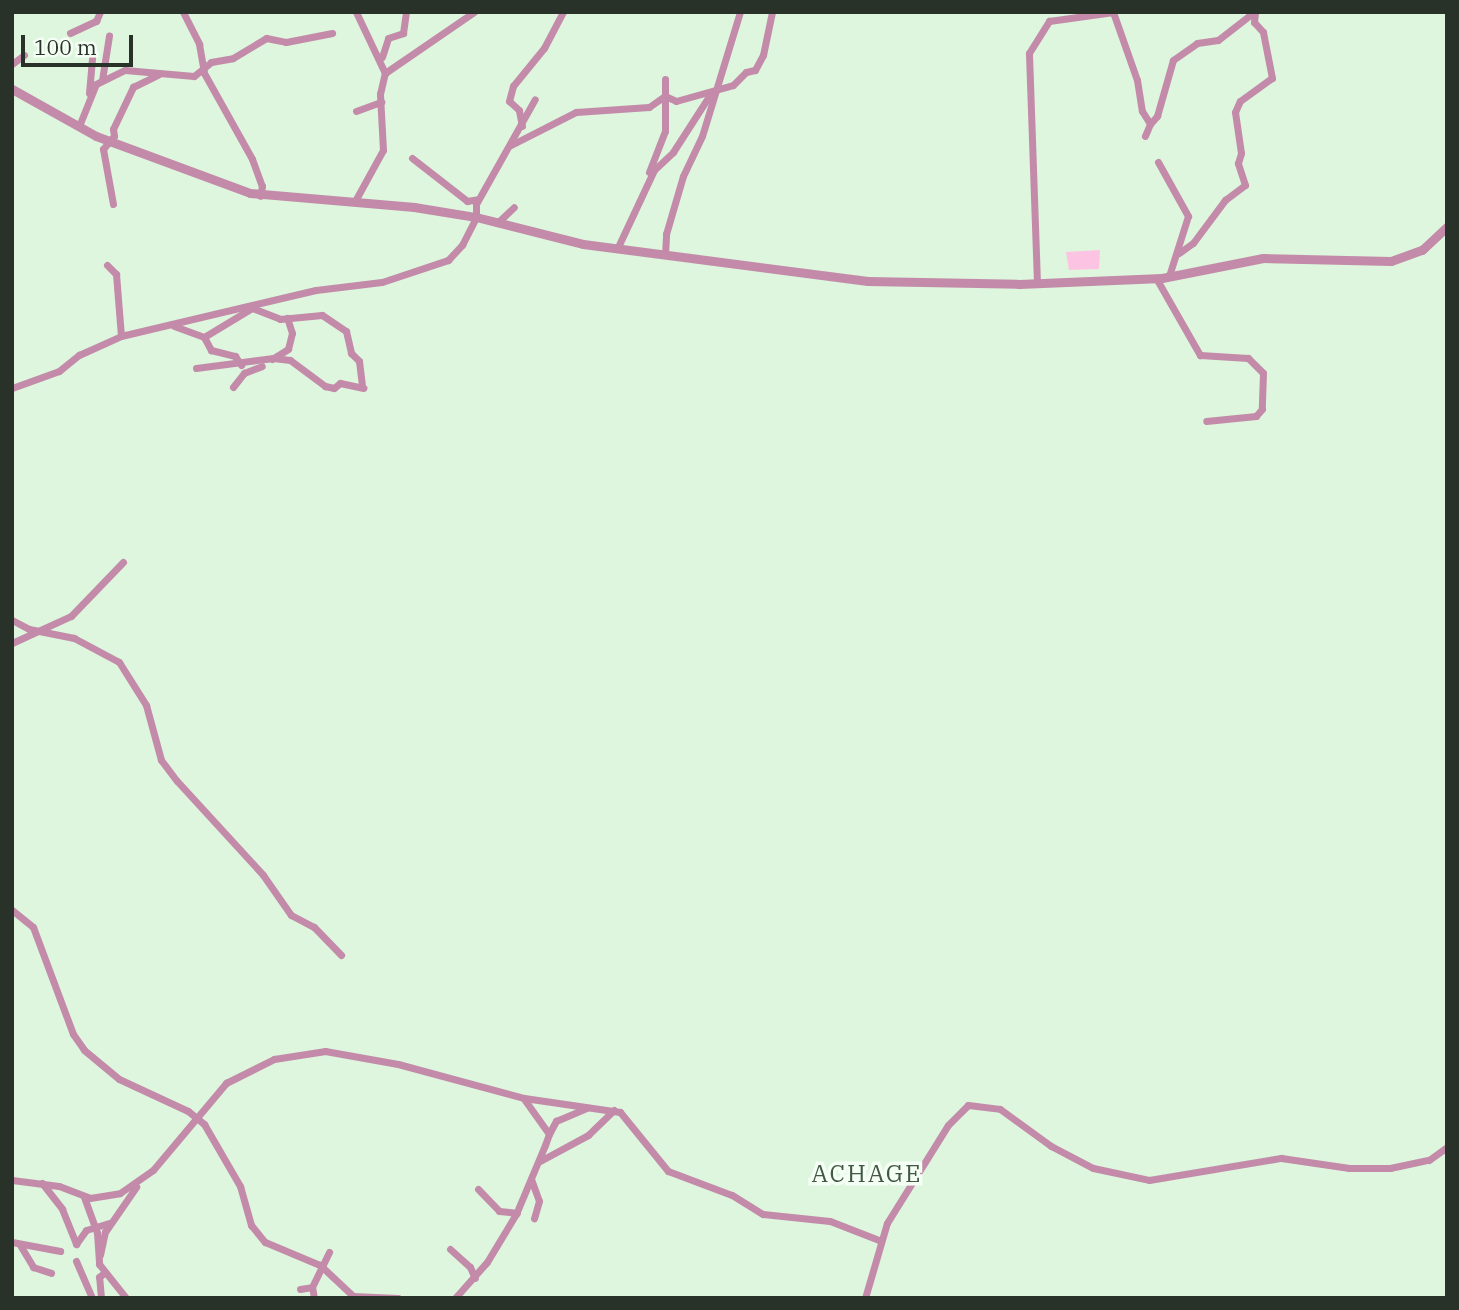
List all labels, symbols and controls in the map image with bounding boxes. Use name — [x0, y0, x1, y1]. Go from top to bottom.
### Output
scale bar — [24, 21, 136, 65]
text: 100 m — [34, 33, 97, 61]
district label: ACHAGE — [812, 1160, 922, 1188]

